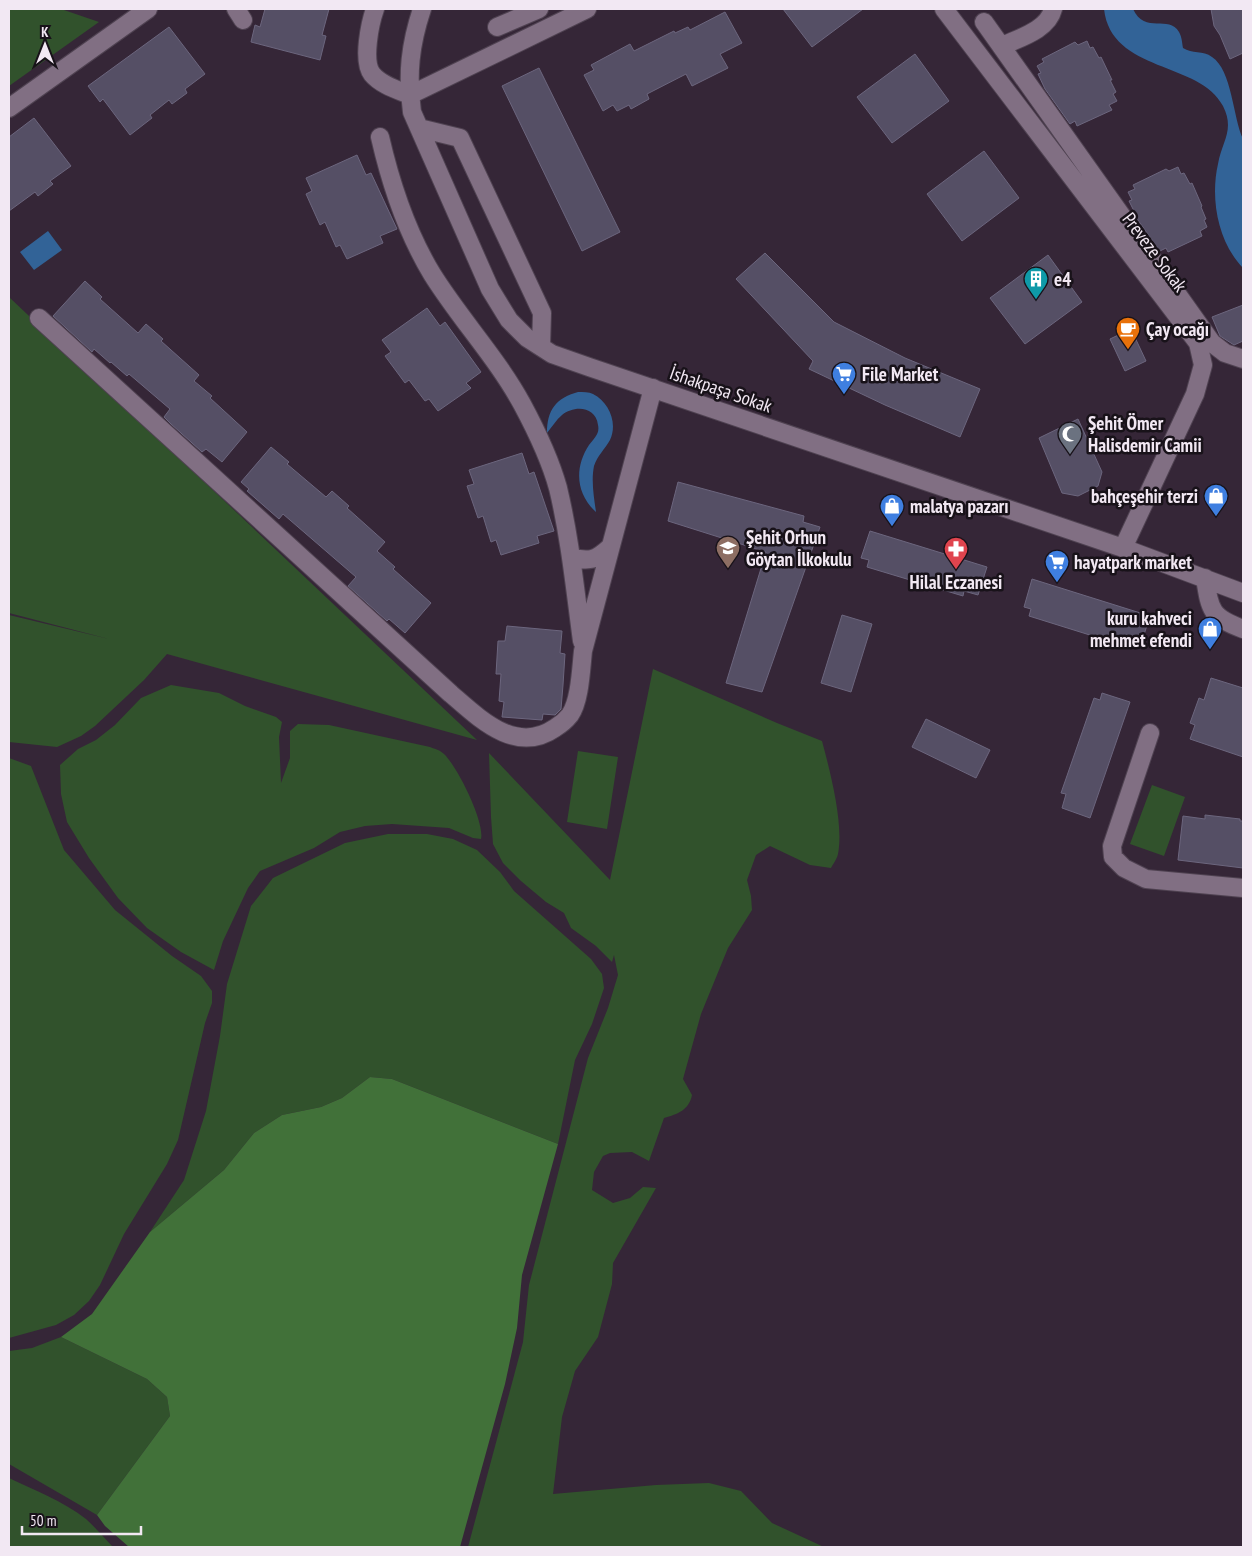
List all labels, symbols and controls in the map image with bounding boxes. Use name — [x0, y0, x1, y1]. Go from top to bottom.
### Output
north arrow — [20, 20, 70, 70]
text: K — [41, 23, 49, 41]
street label: Preveze Sokak — [1117, 208, 1193, 297]
building icon: e4 — [1023, 266, 1049, 300]
place label: e4 — [1054, 267, 1071, 291]
cafe icon: Çay ocağı — [1115, 316, 1141, 350]
place label: Çay ocağı — [1146, 317, 1209, 341]
street label: İshakpaşa Sokak — [667, 360, 776, 418]
supermarket icon: File Market — [831, 361, 857, 395]
place label: File Market — [862, 362, 939, 386]
place label: Şehit Ömer Halisdemir Camii — [1088, 411, 1202, 457]
mosque icon: Şehit Ömer Halisdemir Camii — [1057, 421, 1083, 455]
shop icon: bahçeşehir terzi — [1203, 483, 1229, 517]
place label: bahçeşehir terzi — [1091, 484, 1198, 508]
shop icon: malatya pazarı — [879, 493, 905, 527]
place label: malatya pazarı — [910, 494, 1009, 518]
place label: Şehit Orhun Göytan İlkokulu — [746, 525, 852, 571]
school or university icon: Şehit Orhun Göytan İlkokulu — [715, 535, 741, 569]
pharmacy icon: Hilal Eczanesi — [943, 536, 969, 570]
supermarket icon: hayatpark market — [1044, 549, 1070, 583]
place label: hayatpark market — [1074, 550, 1192, 574]
place label: Hilal Eczanesi — [910, 570, 1002, 594]
place label: kuru kahveci mehmet efendi — [1090, 606, 1192, 652]
shop icon: kuru kahveci mehmet efendi — [1197, 616, 1223, 650]
scale bar — [22, 1504, 141, 1536]
text: 50 m — [30, 1511, 56, 1530]

